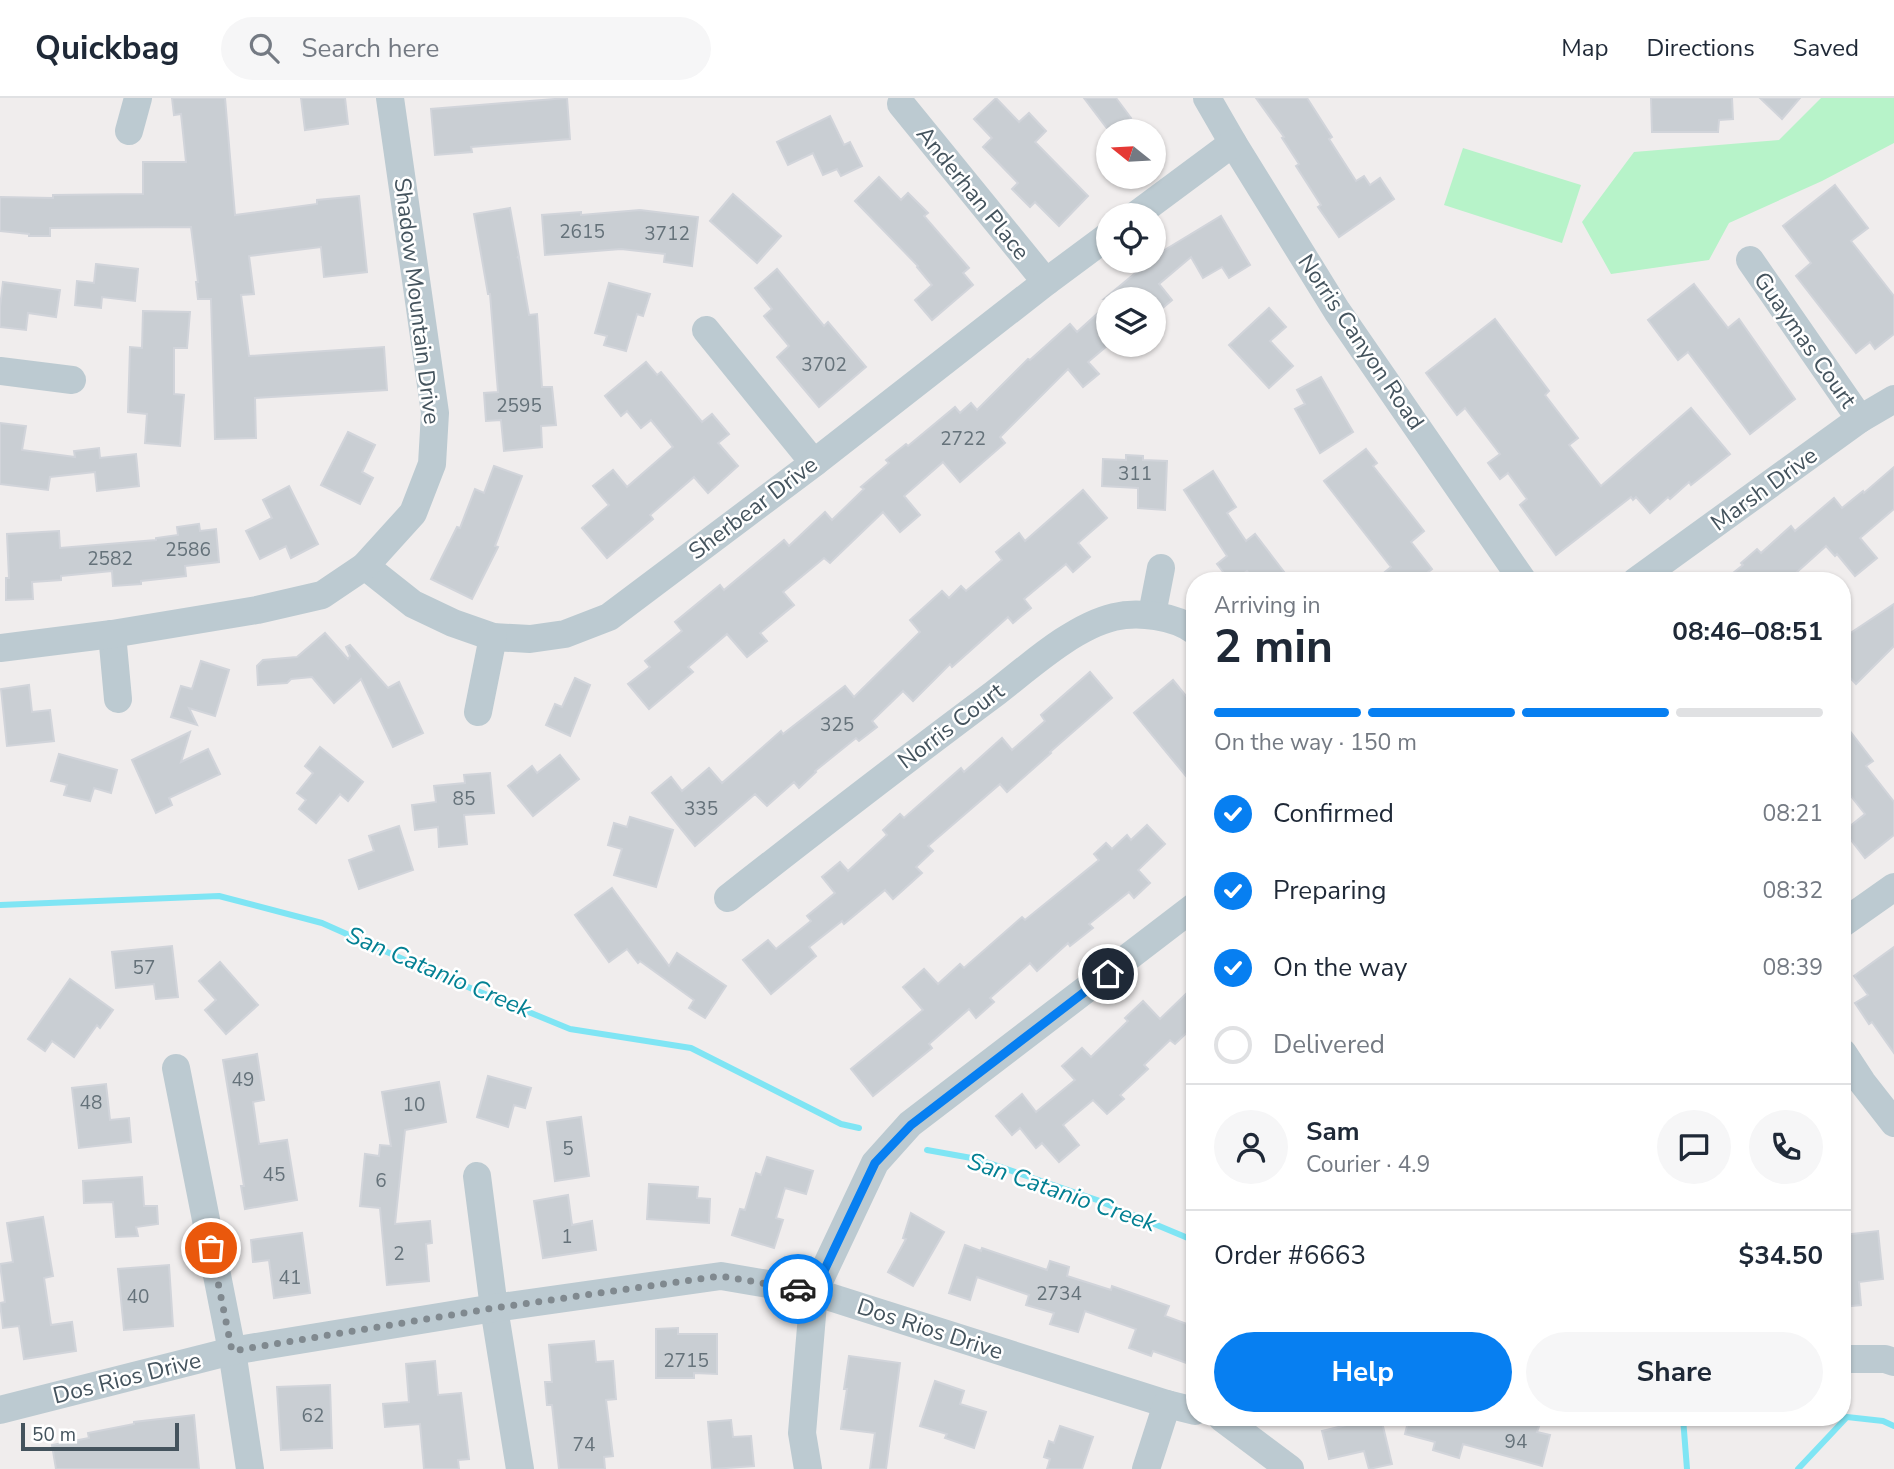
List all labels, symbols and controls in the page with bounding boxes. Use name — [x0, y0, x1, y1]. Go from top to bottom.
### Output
search box — [221, 17, 711, 80]
text: Quickbag — [35, 26, 179, 71]
icon: search — [245, 29, 283, 67]
text: Search here — [301, 31, 439, 66]
text: Map — [1561, 32, 1608, 64]
text: Directions — [1646, 32, 1755, 64]
text: Saved — [1793, 32, 1859, 64]
street label: Anderhan Place — [909, 119, 1037, 267]
north arrow — [1096, 119, 1166, 189]
map controls — [1096, 119, 1166, 357]
street label: Shadow Mountain Drive — [386, 176, 448, 426]
button: locate — [1096, 203, 1166, 273]
house number: 2615 — [559, 219, 605, 245]
house number: 3712 — [644, 221, 690, 247]
street label: Norris Canyon Road — [1291, 248, 1431, 436]
street label: Guaymas Court — [1747, 266, 1864, 415]
button: layers — [1096, 287, 1166, 357]
house number: 3702 — [801, 352, 847, 378]
house number: 2595 — [496, 393, 542, 419]
house number: 2722 — [940, 426, 986, 452]
street label: Marsh Drive — [1705, 440, 1823, 538]
street label: Sherbear Drive — [682, 449, 824, 567]
house number: 311 — [1118, 461, 1152, 487]
house number: 2586 — [165, 537, 211, 563]
house number: 2582 — [87, 546, 133, 572]
text: Arriving in — [1214, 590, 1321, 621]
text: 08:46–08:51 — [1672, 614, 1823, 649]
text: 2 min — [1214, 615, 1333, 678]
street label: Norris Court — [891, 675, 1011, 776]
house number: 325 — [820, 712, 854, 738]
text: On the way · 150 m — [1214, 727, 1417, 758]
house number: 85 — [453, 786, 475, 812]
icon: check — [1214, 795, 1252, 833]
house number: 335 — [684, 796, 718, 822]
text: Confirmed — [1273, 796, 1394, 831]
text: 08:21 — [1763, 798, 1823, 829]
icon: check — [1214, 872, 1252, 910]
text: Preparing — [1273, 873, 1386, 908]
text: 08:32 — [1763, 875, 1823, 906]
water label: San Catanio Creek — [342, 919, 537, 1026]
pin — [1078, 944, 1138, 1004]
icon: check — [1214, 949, 1252, 987]
text: On the way — [1273, 950, 1407, 985]
text: 08:39 — [1763, 952, 1823, 983]
house number: 57 — [133, 955, 155, 981]
icon: home — [1089, 955, 1127, 993]
text: Delivered — [1273, 1027, 1385, 1062]
house number: 49 — [232, 1067, 254, 1093]
house number: 48 — [80, 1090, 102, 1116]
house number: 10 — [403, 1092, 425, 1118]
button: person — [1214, 1110, 1288, 1184]
button: chat — [1657, 1110, 1731, 1184]
button: phone — [1749, 1110, 1823, 1184]
text: Sam — [1306, 1114, 1359, 1149]
house number: 5 — [562, 1136, 574, 1162]
water label: San Catanio Creek — [963, 1145, 1162, 1240]
text: Courier · 4.9 — [1306, 1149, 1430, 1180]
house number: 45 — [263, 1162, 285, 1188]
house number: 6 — [375, 1168, 387, 1194]
pin — [181, 1218, 241, 1278]
house number: 1 — [561, 1224, 573, 1250]
icon: bag — [192, 1229, 230, 1267]
text: Order #6663 — [1214, 1238, 1366, 1273]
text: $34.50 — [1739, 1238, 1823, 1273]
house number: 2 — [393, 1241, 405, 1267]
courier — [763, 1254, 833, 1324]
house number: 41 — [279, 1265, 301, 1291]
icon: car — [779, 1270, 817, 1308]
house number: 2734 — [1036, 1281, 1082, 1307]
house number: 40 — [127, 1284, 149, 1310]
street label: Dos Rios Drive — [853, 1291, 1007, 1367]
button: Help — [1214, 1332, 1512, 1412]
button: Share — [1526, 1332, 1823, 1412]
street label: Dos Rios Drive — [50, 1345, 204, 1411]
house number: 2715 — [663, 1348, 709, 1374]
house number: 62 — [302, 1403, 324, 1429]
scale bar — [21, 1420, 178, 1452]
text: 50 m — [32, 1422, 76, 1448]
house number: 94 — [1505, 1429, 1527, 1455]
house number: 74 — [573, 1432, 595, 1458]

